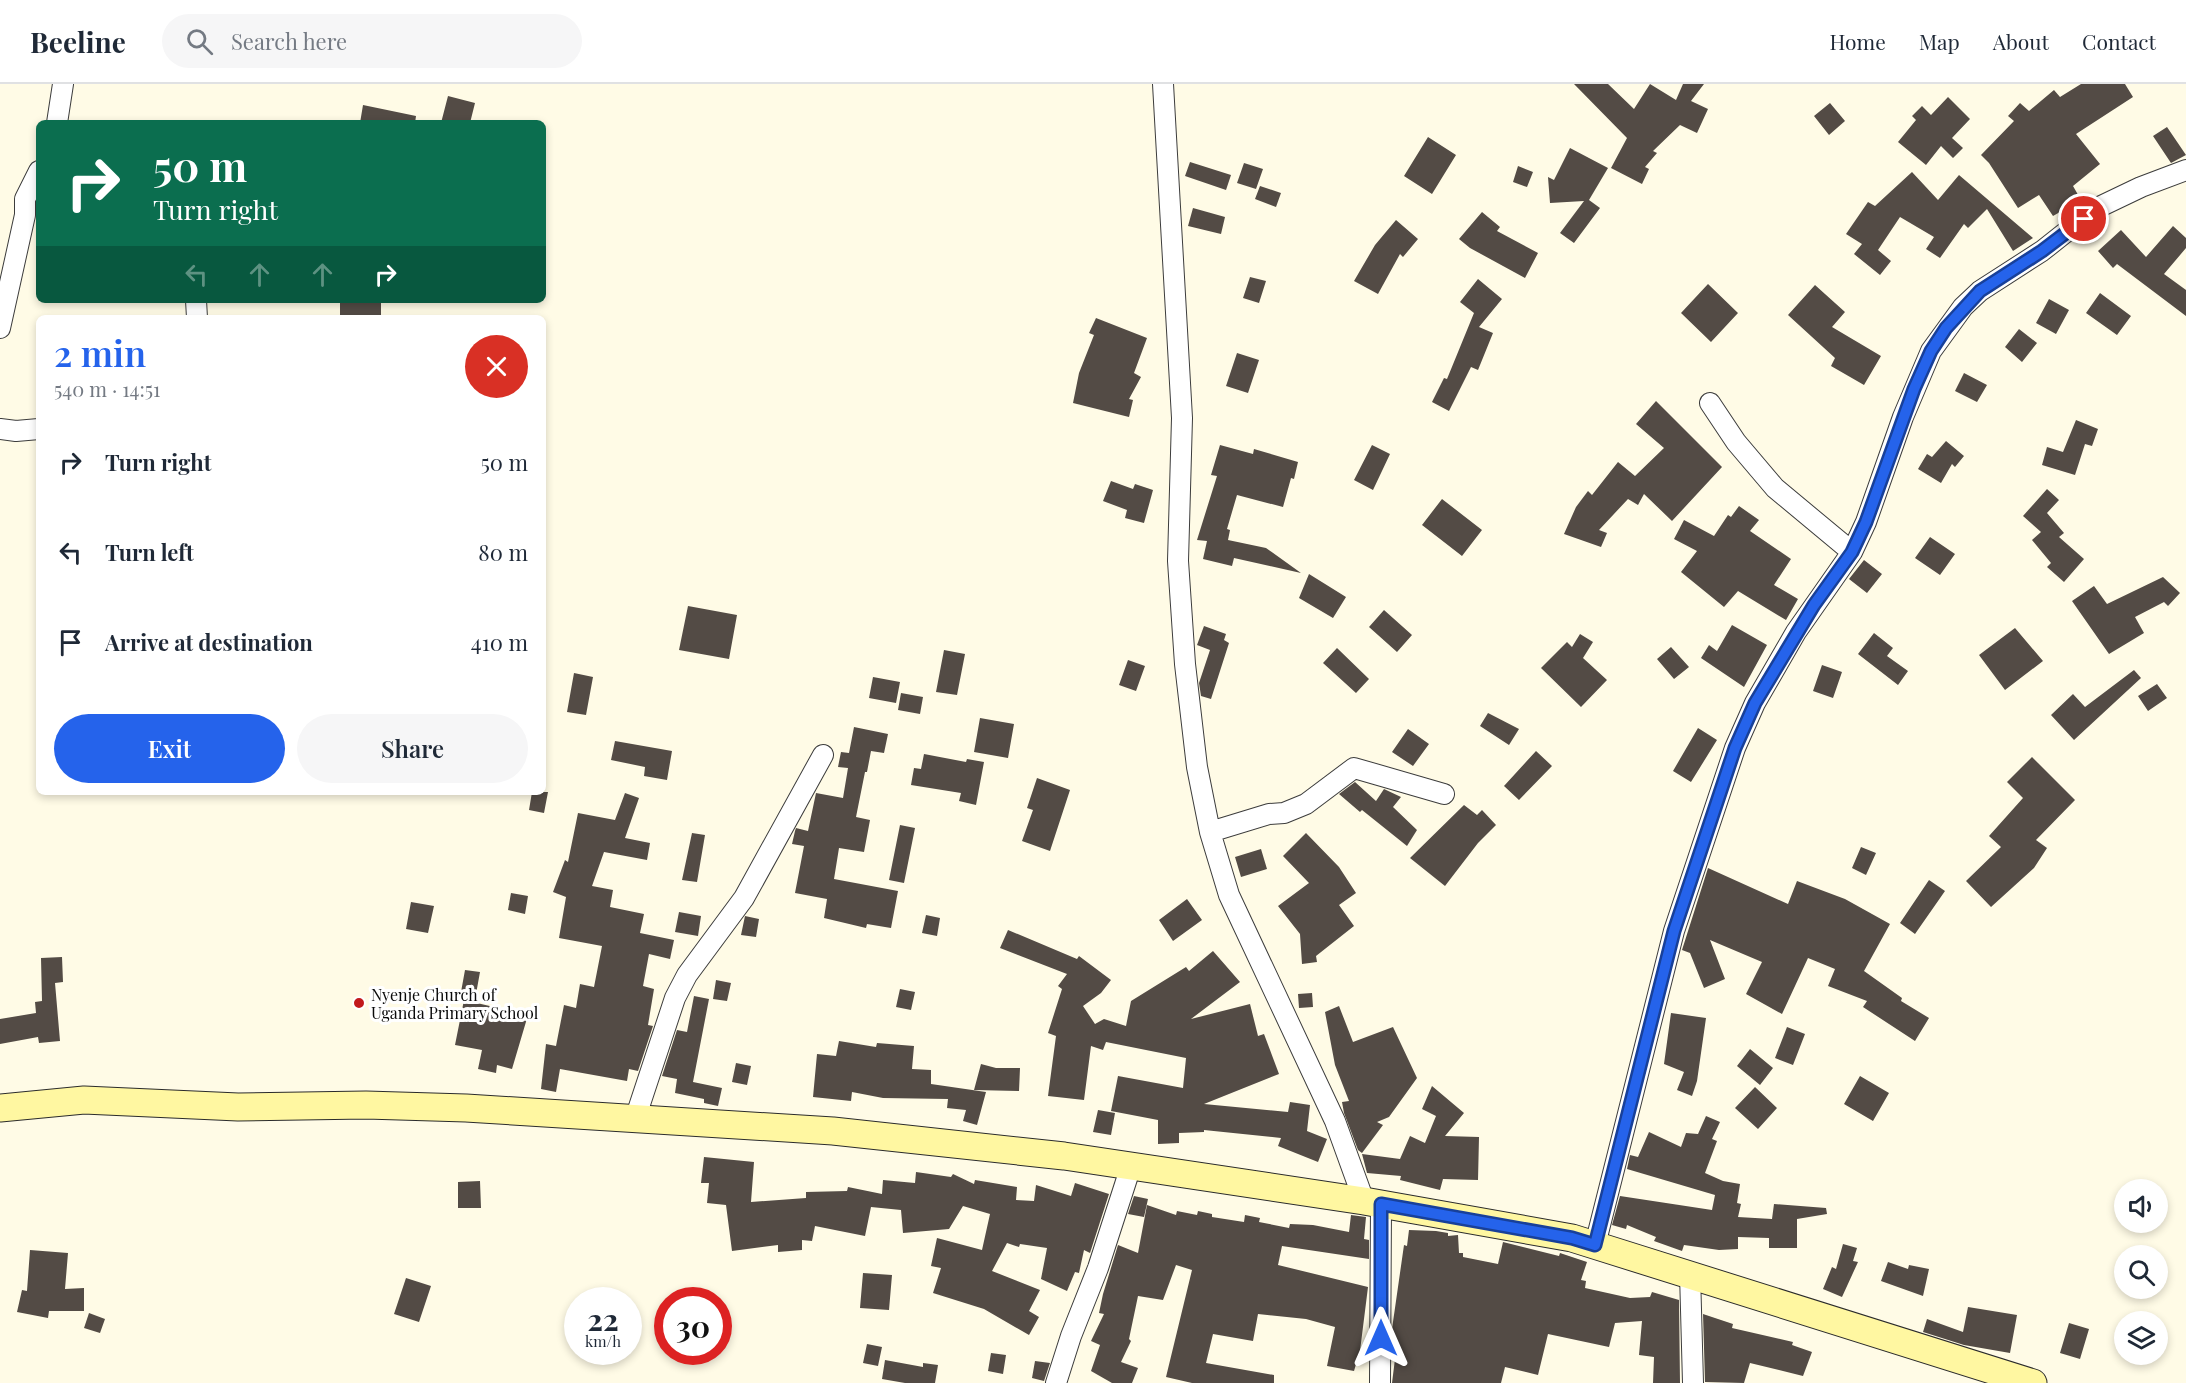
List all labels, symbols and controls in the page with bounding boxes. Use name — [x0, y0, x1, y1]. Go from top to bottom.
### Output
search box — [162, 14, 582, 68]
text: Beeline — [30, 23, 126, 60]
icon: search — [183, 25, 216, 58]
text: Search here — [231, 26, 347, 56]
text: Home — [1830, 27, 1886, 55]
text: Map — [1919, 27, 1960, 55]
text: About — [1993, 27, 2049, 55]
text: Contact — [2082, 27, 2156, 55]
text: 50 m — [153, 137, 247, 193]
icon: right — [54, 144, 132, 222]
text: Turn right — [153, 191, 278, 227]
pin — [2058, 193, 2109, 244]
icon: arrive — [2067, 202, 2100, 235]
icon: left — [180, 258, 213, 291]
icon: ahead — [243, 258, 276, 291]
icon: ahead — [306, 258, 339, 291]
icon: right — [369, 258, 402, 291]
text: 2 min — [54, 328, 146, 376]
button: close — [465, 335, 528, 398]
text: 540 m · 14:51 — [54, 375, 160, 402]
icon: right — [54, 446, 87, 479]
text: Turn right — [105, 447, 211, 477]
text: 50 m — [481, 447, 528, 477]
icon: left — [54, 536, 87, 569]
text: Turn left — [105, 537, 194, 567]
text: 80 m — [478, 537, 528, 567]
icon: arrive — [54, 626, 87, 659]
text: Arrive at destination — [105, 627, 313, 657]
text: 410 m — [471, 627, 528, 657]
button: Exit — [54, 714, 285, 783]
button: Share — [297, 714, 528, 783]
place label: Nyenje Church of Uganda Primary School — [371, 984, 539, 1023]
marker: Nyenje Church of Uganda Primary School — [352, 996, 366, 1010]
map controls — [2114, 1179, 2168, 1365]
button: sound — [2114, 1179, 2168, 1233]
button: search — [2114, 1245, 2168, 1299]
speed limit sign: 30 — [654, 1287, 732, 1365]
text: 22 — [587, 1299, 619, 1339]
position arrow — [1349, 1306, 1413, 1370]
button: layers — [2114, 1311, 2168, 1365]
text: km/h — [585, 1331, 621, 1351]

